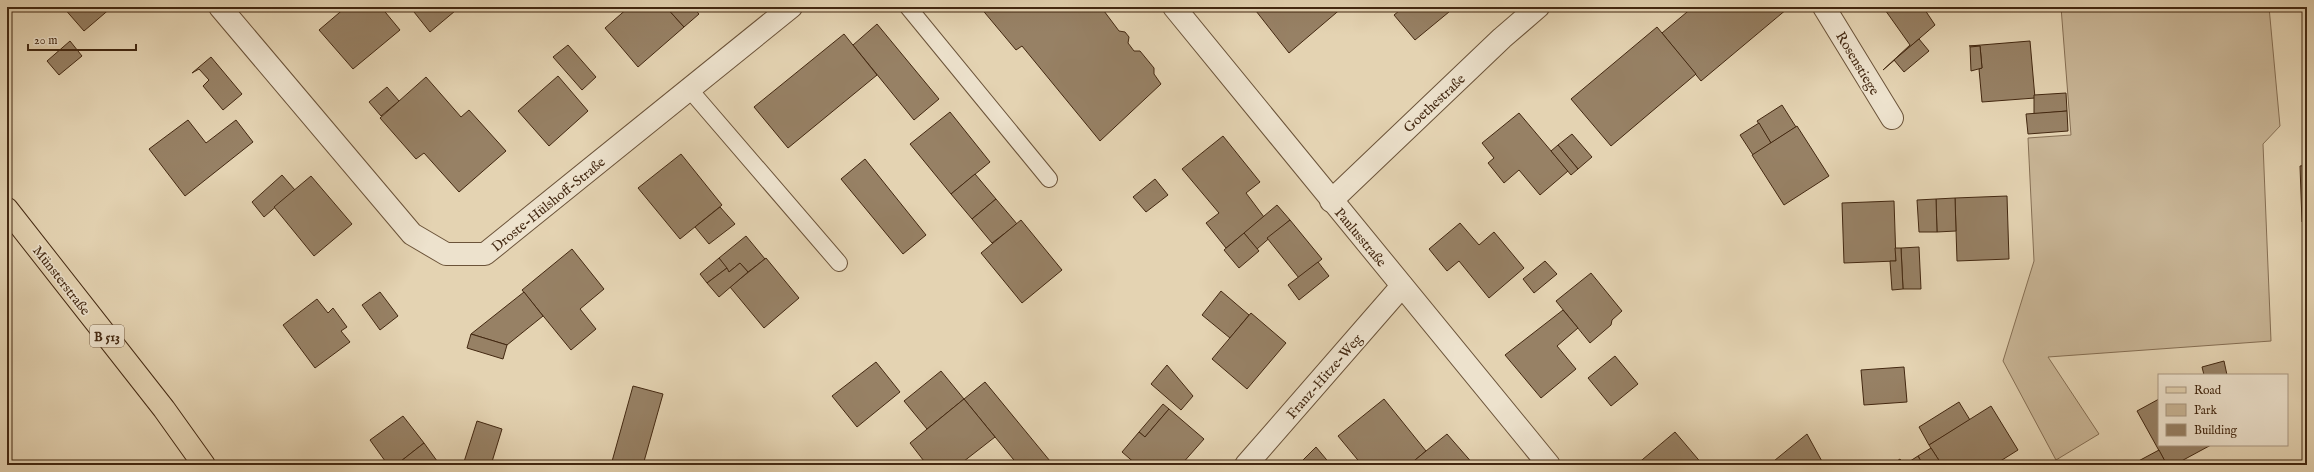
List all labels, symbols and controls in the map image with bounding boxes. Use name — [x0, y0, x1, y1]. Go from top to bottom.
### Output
scale bar — [28, 26, 136, 52]
street label: Rosenstiege — [1831, 29, 1883, 99]
text: 20 m — [34, 33, 57, 48]
street label: Goethestraße — [1400, 70, 1470, 137]
street label: Droste-Hülshoff-Straße — [488, 153, 610, 256]
street label: Paulusstraße — [1330, 204, 1391, 271]
street label: Münsterstraße — [28, 242, 94, 320]
road number: B 513 — [90, 325, 124, 347]
street label: Franz-Hitze-Weg — [1283, 330, 1367, 423]
legend — [2158, 374, 2288, 446]
text: Road — [2194, 383, 2222, 398]
text: Park — [2194, 403, 2217, 418]
text: Building — [2194, 423, 2238, 438]

